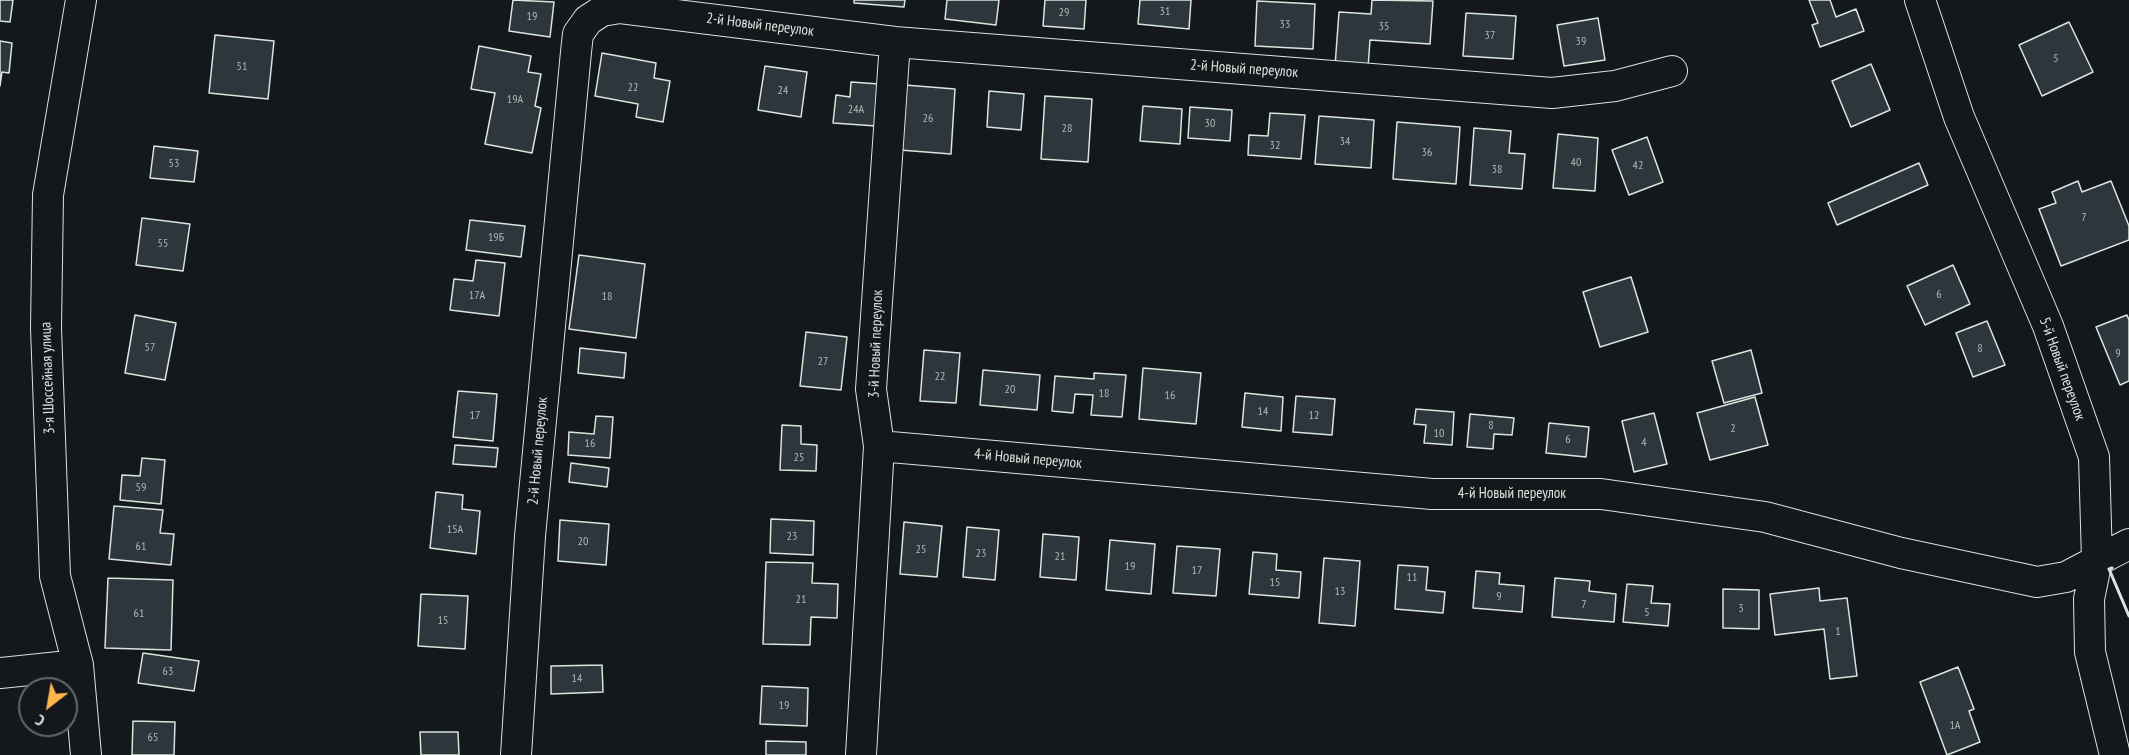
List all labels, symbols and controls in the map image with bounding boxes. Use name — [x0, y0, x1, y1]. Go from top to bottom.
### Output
house number: 31 — [1160, 5, 1170, 19]
house number: 29 — [1059, 6, 1069, 20]
street label: 2-й Новый переулок — [705, 9, 815, 41]
house number: 19 — [527, 10, 537, 24]
house number: 33 — [1280, 18, 1290, 32]
house number: 35 — [1379, 20, 1389, 34]
house number: 37 — [1485, 29, 1495, 43]
house number: 39 — [1576, 35, 1586, 49]
house number: 5 — [2053, 52, 2059, 66]
street label: 2-й Новый переулок — [1189, 56, 1299, 82]
house number: 51 — [237, 60, 247, 74]
house number: 22 — [628, 81, 638, 95]
house number: 24 — [778, 84, 788, 98]
house number: 19А — [507, 93, 523, 107]
house number: 24А — [848, 103, 864, 117]
house number: 26 — [923, 112, 933, 126]
house number: 30 — [1205, 117, 1215, 131]
house number: 28 — [1062, 122, 1072, 136]
house number: 34 — [1340, 135, 1350, 149]
house number: 32 — [1270, 139, 1280, 153]
house number: 36 — [1422, 146, 1432, 160]
house number: 40 — [1571, 156, 1581, 170]
house number: 53 — [169, 157, 179, 171]
house number: 42 — [1633, 159, 1643, 173]
house number: 38 — [1492, 163, 1502, 177]
house number: 7 — [2081, 211, 2087, 225]
house number: 19Б — [488, 231, 504, 245]
house number: 55 — [158, 237, 168, 251]
house number: 6 — [1936, 288, 1942, 302]
house number: 17А — [469, 289, 485, 303]
house number: 18 — [602, 290, 612, 304]
street label: 3-й Новый переулок — [865, 290, 887, 398]
street label: 5-й Новый переулок — [2035, 315, 2089, 423]
street label: 3-я Шоссейная улица — [37, 322, 59, 434]
house number: 57 — [145, 341, 155, 355]
house number: 8 — [1977, 342, 1983, 356]
house number: 9 — [2115, 347, 2121, 361]
house number: 27 — [818, 355, 828, 369]
house number: 22 — [935, 370, 945, 384]
house number: 20 — [1005, 383, 1015, 397]
house number: 18 — [1099, 387, 1109, 401]
house number: 16 — [1165, 389, 1175, 403]
street label: 2-й Новый переулок — [524, 396, 552, 506]
house number: 14 — [1258, 405, 1268, 419]
house number: 17 — [470, 409, 480, 423]
house number: 12 — [1309, 409, 1319, 423]
house number: 8 — [1488, 419, 1494, 433]
house number: 2 — [1730, 422, 1736, 436]
house number: 10 — [1434, 427, 1444, 441]
house number: 6 — [1565, 433, 1571, 447]
house number: 4 — [1641, 436, 1647, 450]
house number: 16 — [585, 437, 595, 451]
street label: 4-й Новый переулок — [973, 445, 1083, 473]
house number: 25 — [794, 451, 804, 465]
house number: 59 — [136, 481, 146, 495]
street label: 4-й Новый переулок — [1458, 485, 1566, 503]
house number: 15А — [447, 523, 463, 537]
house number: 23 — [787, 530, 797, 544]
house number: 20 — [578, 535, 588, 549]
house number: 61 — [136, 540, 146, 554]
house number: 25 — [916, 543, 926, 557]
house number: 23 — [976, 547, 986, 561]
house number: 21 — [1055, 550, 1065, 564]
house number: 19 — [1125, 560, 1135, 574]
house number: 17 — [1192, 564, 1202, 578]
house number: 11 — [1407, 571, 1417, 585]
house number: 15 — [1270, 576, 1280, 590]
house number: 13 — [1335, 585, 1345, 599]
house number: 9 — [1496, 590, 1502, 604]
house number: 21 — [796, 593, 806, 607]
house number: 7 — [1581, 598, 1587, 612]
house number: 3 — [1738, 602, 1744, 616]
house number: 5 — [1644, 606, 1650, 620]
house number: 61 — [134, 607, 144, 621]
house number: 15 — [438, 614, 448, 628]
house number: 1 — [1835, 625, 1841, 639]
house number: 63 — [163, 665, 173, 679]
house number: 14 — [572, 672, 582, 686]
north arrow — [18, 677, 78, 737]
house number: 19 — [779, 699, 789, 713]
text: С — [31, 710, 48, 731]
house number: 1А — [1949, 719, 1961, 733]
house number: 65 — [148, 731, 158, 745]

